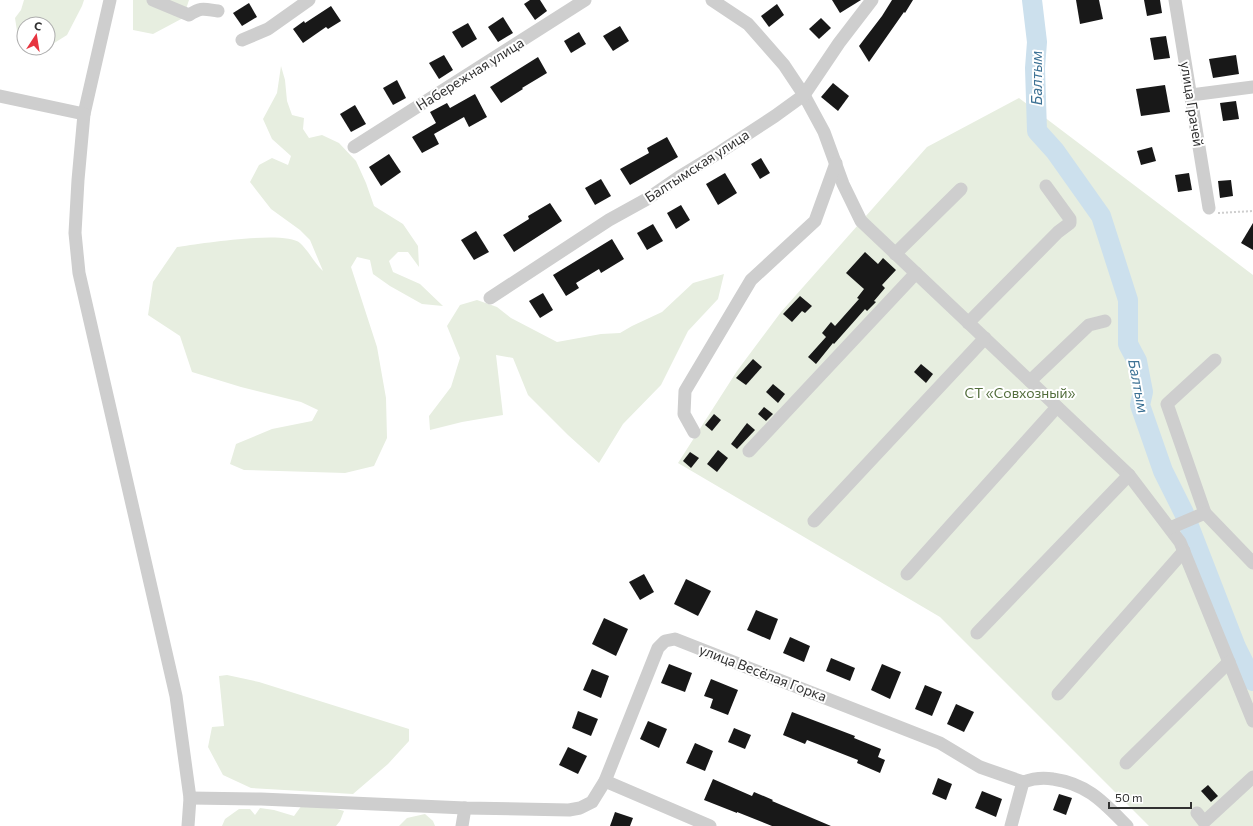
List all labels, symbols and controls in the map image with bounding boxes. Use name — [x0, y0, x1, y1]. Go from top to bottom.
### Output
north arrow — [16, 16, 56, 56]
text: С — [33, 19, 44, 33]
street label: Набережная улица — [413, 34, 527, 114]
water label: Балтым — [1027, 51, 1045, 105]
street label: улица Грачей — [1177, 60, 1208, 148]
street label: Балтымская улица — [641, 126, 752, 206]
water label: Балтым — [1125, 357, 1153, 414]
park label: СТ «Совхозный» — [965, 384, 1075, 401]
street label: улица Весёлая Горка — [697, 640, 829, 705]
scale bar — [1109, 784, 1191, 810]
text: 50 m — [1115, 790, 1143, 804]

